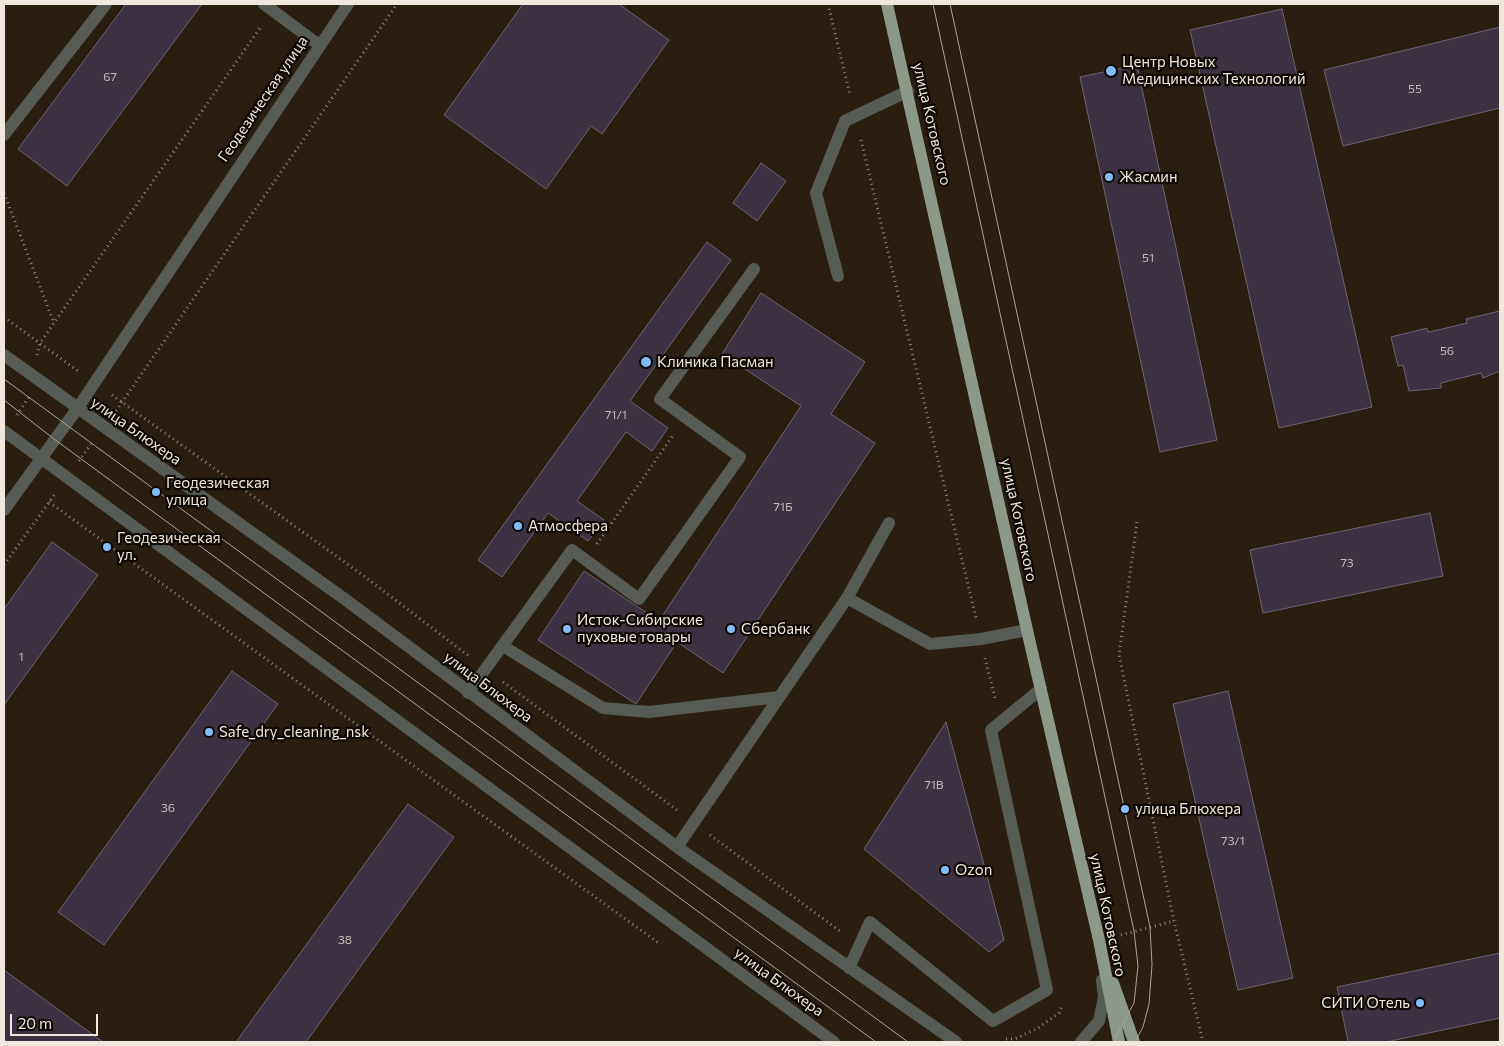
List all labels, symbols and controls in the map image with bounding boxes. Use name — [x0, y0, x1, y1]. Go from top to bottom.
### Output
street label: Геодезическая улица — [214, 33, 312, 165]
place label: Центр Новых Медицинских Технологий — [1122, 53, 1306, 88]
street label: улица Котовского — [909, 61, 955, 187]
marker: Центр Новых Медицинских Технологий — [1104, 64, 1118, 78]
house number: 67 — [103, 70, 117, 84]
house number: 55 — [1408, 82, 1422, 96]
place label: Жасмин — [1119, 168, 1178, 186]
marker: Жасмин — [1103, 171, 1115, 183]
house number: 51 — [1142, 251, 1154, 265]
house number: 56 — [1440, 344, 1454, 358]
place label: Клиника Пасман — [657, 353, 774, 371]
marker: Клиника Пасман — [639, 355, 653, 369]
street label: улица Блюхера — [87, 393, 185, 469]
house number: 71/1 — [605, 408, 627, 422]
street label: улица Котовского — [997, 457, 1041, 583]
place label: Геодезическая улица — [166, 474, 270, 509]
marker: Геодезическая улица — [150, 486, 162, 498]
house number: 71Б — [774, 500, 792, 514]
place label: Атмосфера — [528, 517, 608, 535]
marker: Атмосфера — [512, 520, 524, 532]
place label: Геодезическая ул. — [117, 529, 221, 564]
marker: Геодезическая ул. — [101, 541, 113, 553]
house number: 73 — [1340, 556, 1354, 570]
place label: Исток-Сибирские пуховые товары — [577, 611, 703, 646]
place label: Сбербанк — [741, 620, 810, 638]
marker: Исток-Сибирские пуховые товары — [561, 623, 573, 635]
marker: Сбербанк — [725, 623, 737, 635]
street label: улица Блюхера — [440, 648, 536, 726]
house number: 1 — [18, 650, 24, 664]
place label: Safe_dry_cleaning_nsk — [219, 723, 369, 741]
marker: Safe_dry_cleaning_nsk — [203, 726, 215, 738]
house number: 71B — [924, 778, 944, 792]
place label: улица Блюхера — [1135, 800, 1241, 818]
house number: 36 — [161, 801, 175, 815]
marker: улица Блюхера — [1119, 803, 1131, 815]
house number: 73/1 — [1221, 834, 1245, 848]
street label: улица Котовского — [1086, 852, 1130, 978]
place label: Ozon — [955, 861, 992, 879]
marker: Ozon — [939, 864, 951, 876]
house number: 38 — [338, 933, 352, 947]
street label: улица Блюхера — [731, 944, 827, 1020]
place label: СИТИ Отель — [1321, 994, 1410, 1012]
marker: СИТИ Отель — [1414, 997, 1426, 1009]
scale bar — [12, 1004, 100, 1036]
text: 20 m — [18, 1014, 52, 1032]

